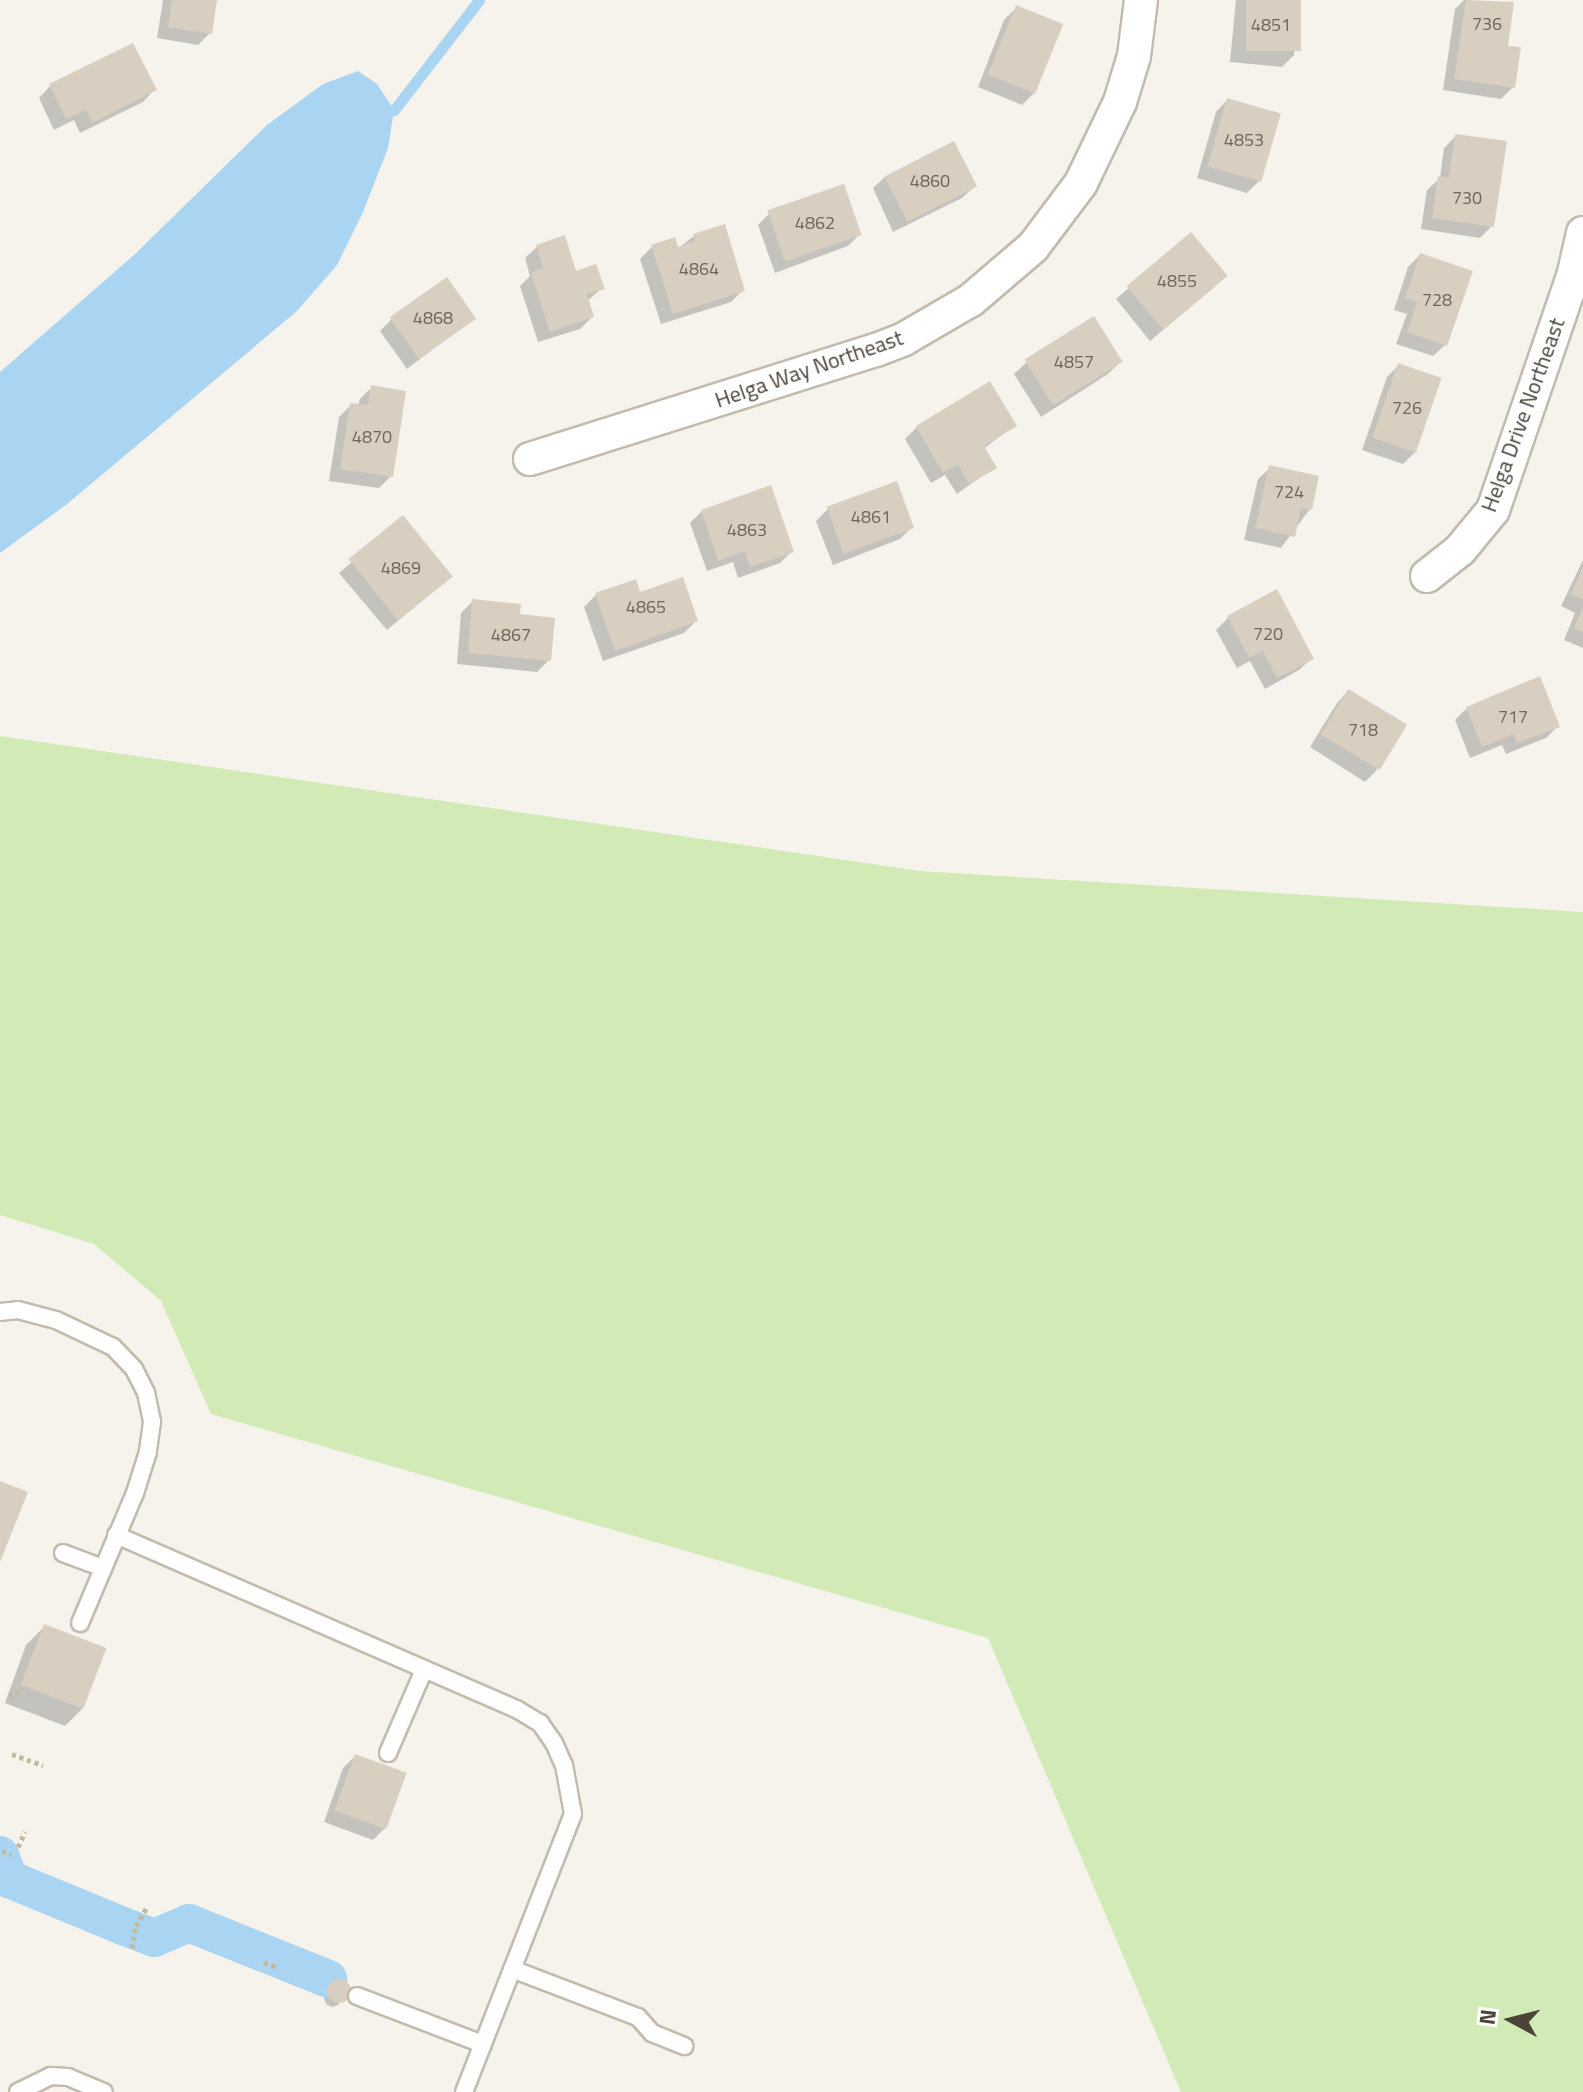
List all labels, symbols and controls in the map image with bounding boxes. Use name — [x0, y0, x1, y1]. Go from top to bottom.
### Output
house number: 736 — [1472, 13, 1502, 35]
house number: 4851 — [1251, 14, 1291, 36]
house number: 4853 — [1224, 129, 1264, 151]
house number: 4860 — [910, 170, 950, 192]
house number: 730 — [1452, 187, 1482, 209]
house number: 4862 — [795, 212, 835, 234]
house number: 4864 — [679, 258, 719, 280]
house number: 4855 — [1157, 270, 1197, 292]
house number: 728 — [1422, 289, 1452, 311]
house number: 4868 — [413, 307, 453, 329]
street label: Helga Drive Northeast — [1476, 314, 1570, 516]
street label: Helga Way Northeast — [711, 324, 907, 414]
house number: 4857 — [1054, 351, 1094, 373]
house number: 726 — [1392, 397, 1422, 419]
house number: 4870 — [352, 426, 392, 448]
house number: 724 — [1274, 481, 1304, 503]
house number: 4861 — [851, 506, 891, 528]
house number: 4863 — [727, 519, 767, 541]
house number: 4869 — [381, 557, 421, 579]
house number: 4865 — [626, 596, 666, 618]
house number: 720 — [1253, 623, 1283, 645]
house number: 4867 — [491, 624, 531, 646]
house number: 717 — [1498, 706, 1528, 728]
house number: 718 — [1348, 719, 1378, 741]
north arrow — [1471, 1980, 1551, 2060]
text: N — [1469, 2007, 1505, 2027]

